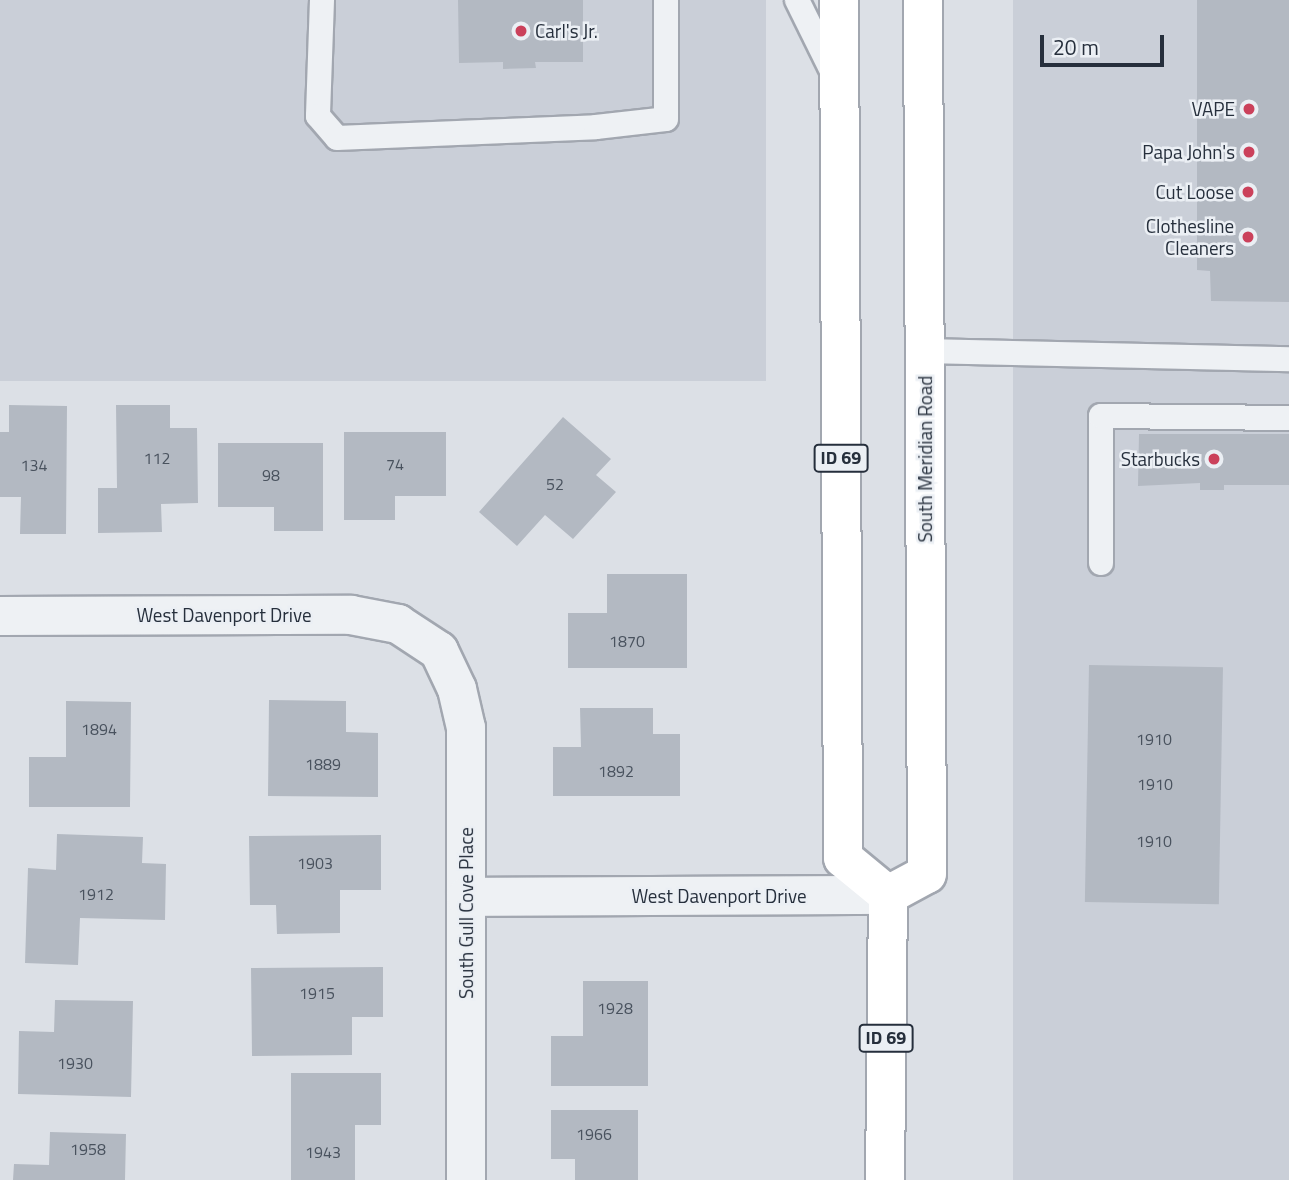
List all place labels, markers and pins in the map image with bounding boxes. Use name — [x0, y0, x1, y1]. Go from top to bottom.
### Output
place label: Carl's Jr. — [535, 20, 598, 42]
marker: Carl's Jr. — [513, 23, 529, 39]
place label: VAPE — [1191, 98, 1235, 120]
marker: VAPE — [1241, 101, 1257, 117]
place label: Papa John's — [1142, 141, 1235, 163]
marker: Papa John's — [1241, 144, 1257, 160]
place label: Cut Loose — [1155, 181, 1234, 203]
marker: Cut Loose — [1240, 184, 1256, 200]
place label: Clothesline Cleaners — [1146, 215, 1234, 259]
marker: Clothesline Cleaners — [1240, 229, 1256, 245]
place label: Starbucks — [1121, 448, 1200, 470]
marker: Starbucks — [1206, 451, 1222, 467]

